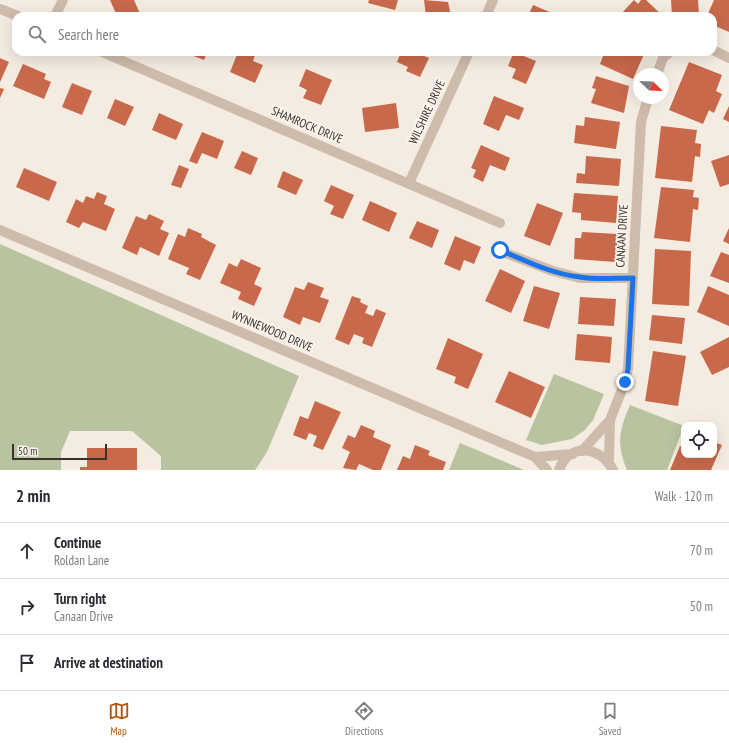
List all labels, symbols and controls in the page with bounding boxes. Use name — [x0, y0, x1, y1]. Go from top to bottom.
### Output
search box — [12, 12, 717, 56]
icon: search — [26, 23, 48, 45]
text: Search here — [58, 25, 119, 44]
north arrow — [633, 68, 669, 104]
street label: WILSHIRE DRIVE — [405, 77, 448, 146]
street label: SHAMROCK DRIVE — [269, 103, 345, 146]
street label: CANAAN DRIVE — [612, 204, 631, 268]
route start — [491, 241, 509, 259]
street label: WYNNEWOOD DRIVE — [229, 307, 315, 354]
route end — [616, 373, 634, 391]
map controls — [681, 422, 717, 458]
button: locate — [681, 422, 717, 458]
scale bar — [12, 442, 107, 461]
text: 50 m — [18, 444, 37, 458]
text: 2 min — [16, 485, 50, 507]
text: Walk · 120 m — [655, 488, 713, 505]
text: Continue — [54, 533, 101, 552]
icon: ahead — [16, 540, 38, 562]
text: 70 m — [690, 542, 713, 559]
text: Roldan Lane — [54, 552, 109, 569]
text: Turn right — [54, 589, 106, 608]
icon: right — [16, 596, 38, 618]
text: 50 m — [690, 598, 713, 615]
text: Canaan Drive — [54, 608, 113, 625]
icon: arrive — [16, 652, 38, 674]
text: Arrive at destination — [54, 653, 163, 672]
tab: Map — [108, 700, 130, 738]
tab: Directions — [345, 700, 383, 738]
tab: Saved — [599, 700, 621, 738]

